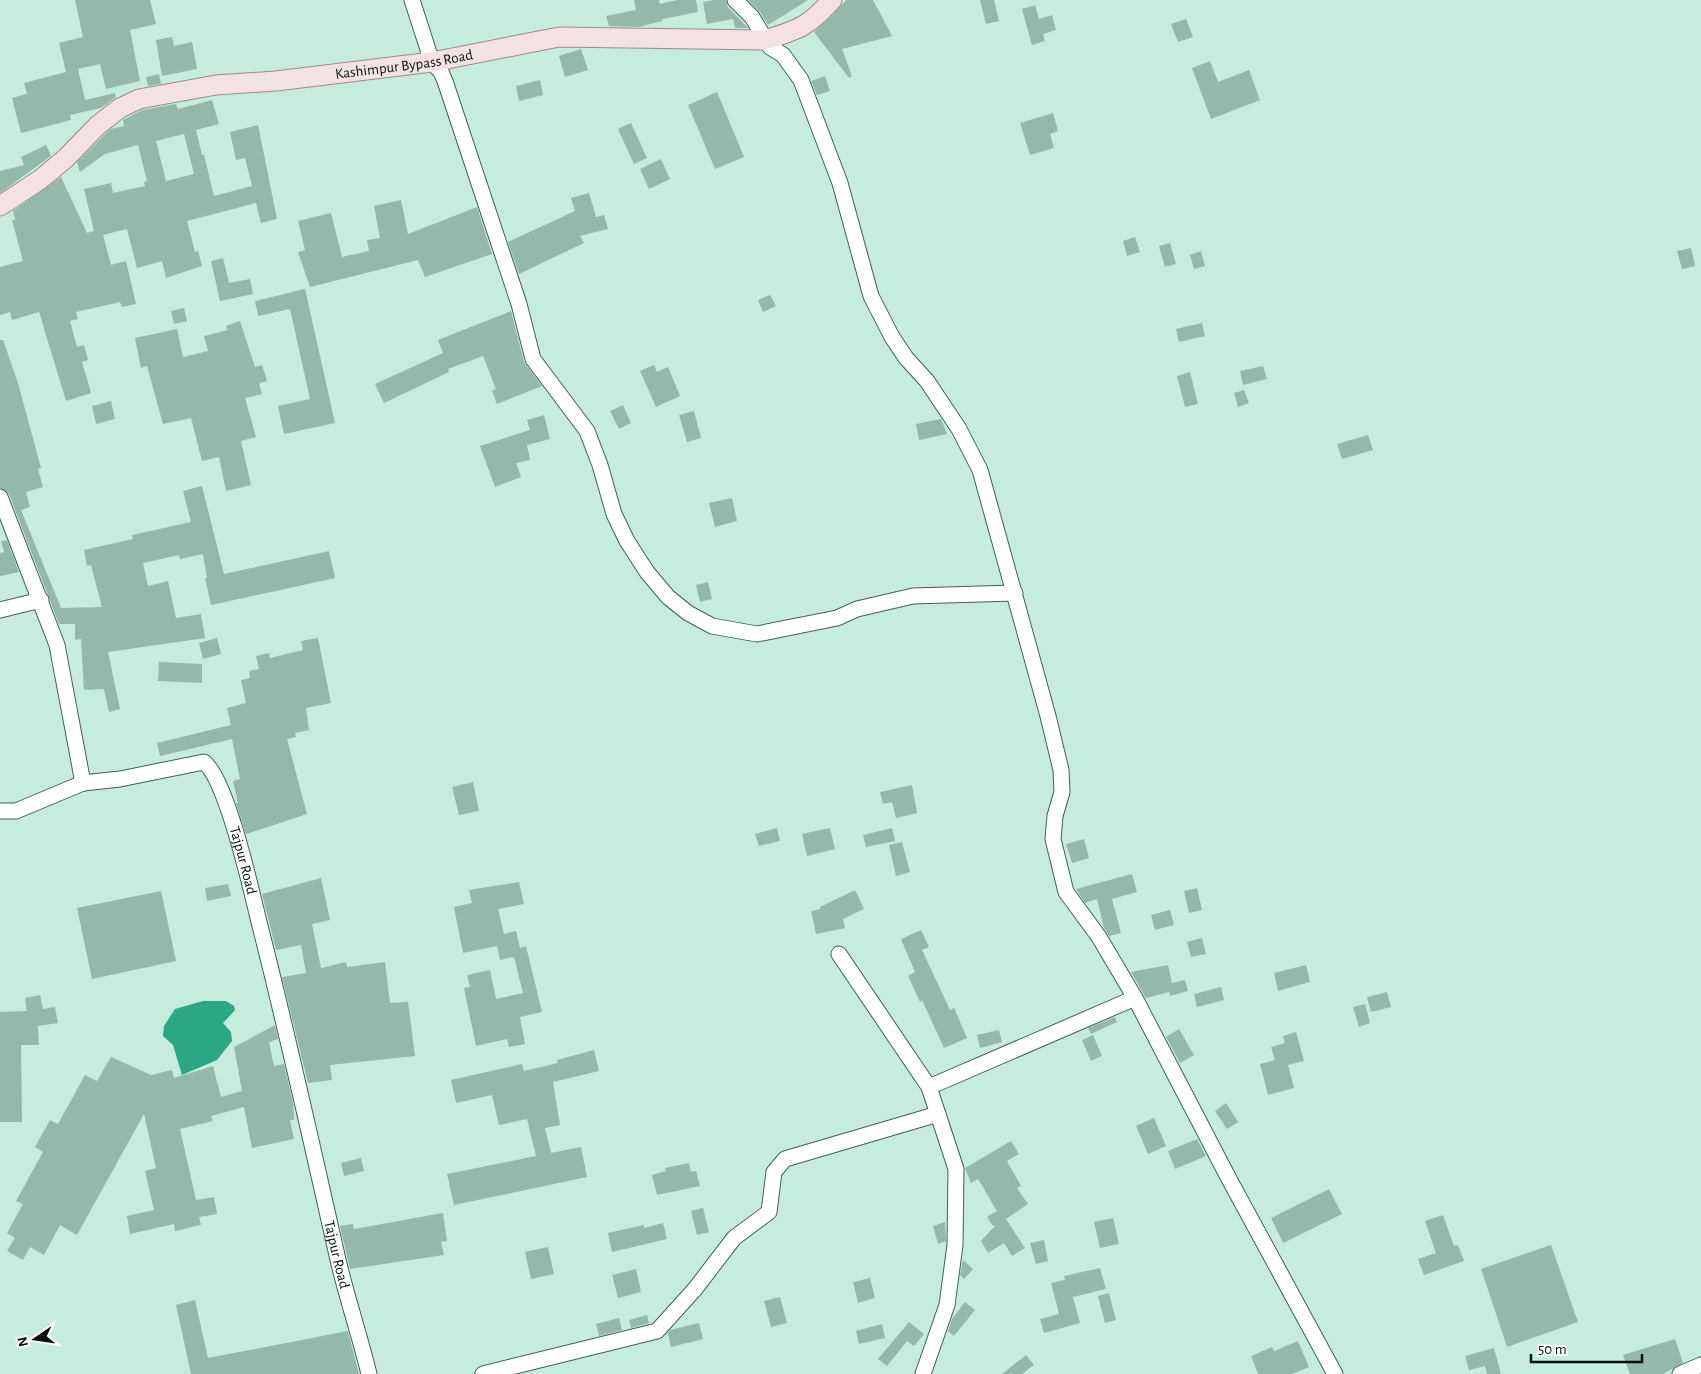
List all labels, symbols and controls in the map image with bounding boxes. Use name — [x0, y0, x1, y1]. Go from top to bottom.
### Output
street label: Kashimpur Bypass Road — [334, 47, 474, 81]
street label: Tajpur Road — [227, 825, 260, 896]
street label: Tajpur Road — [322, 1219, 353, 1290]
north arrow — [10, 1314, 60, 1364]
scale bar — [1531, 1332, 1642, 1364]
text: N — [15, 1335, 31, 1348]
text: 50 m — [1538, 1342, 1567, 1357]

